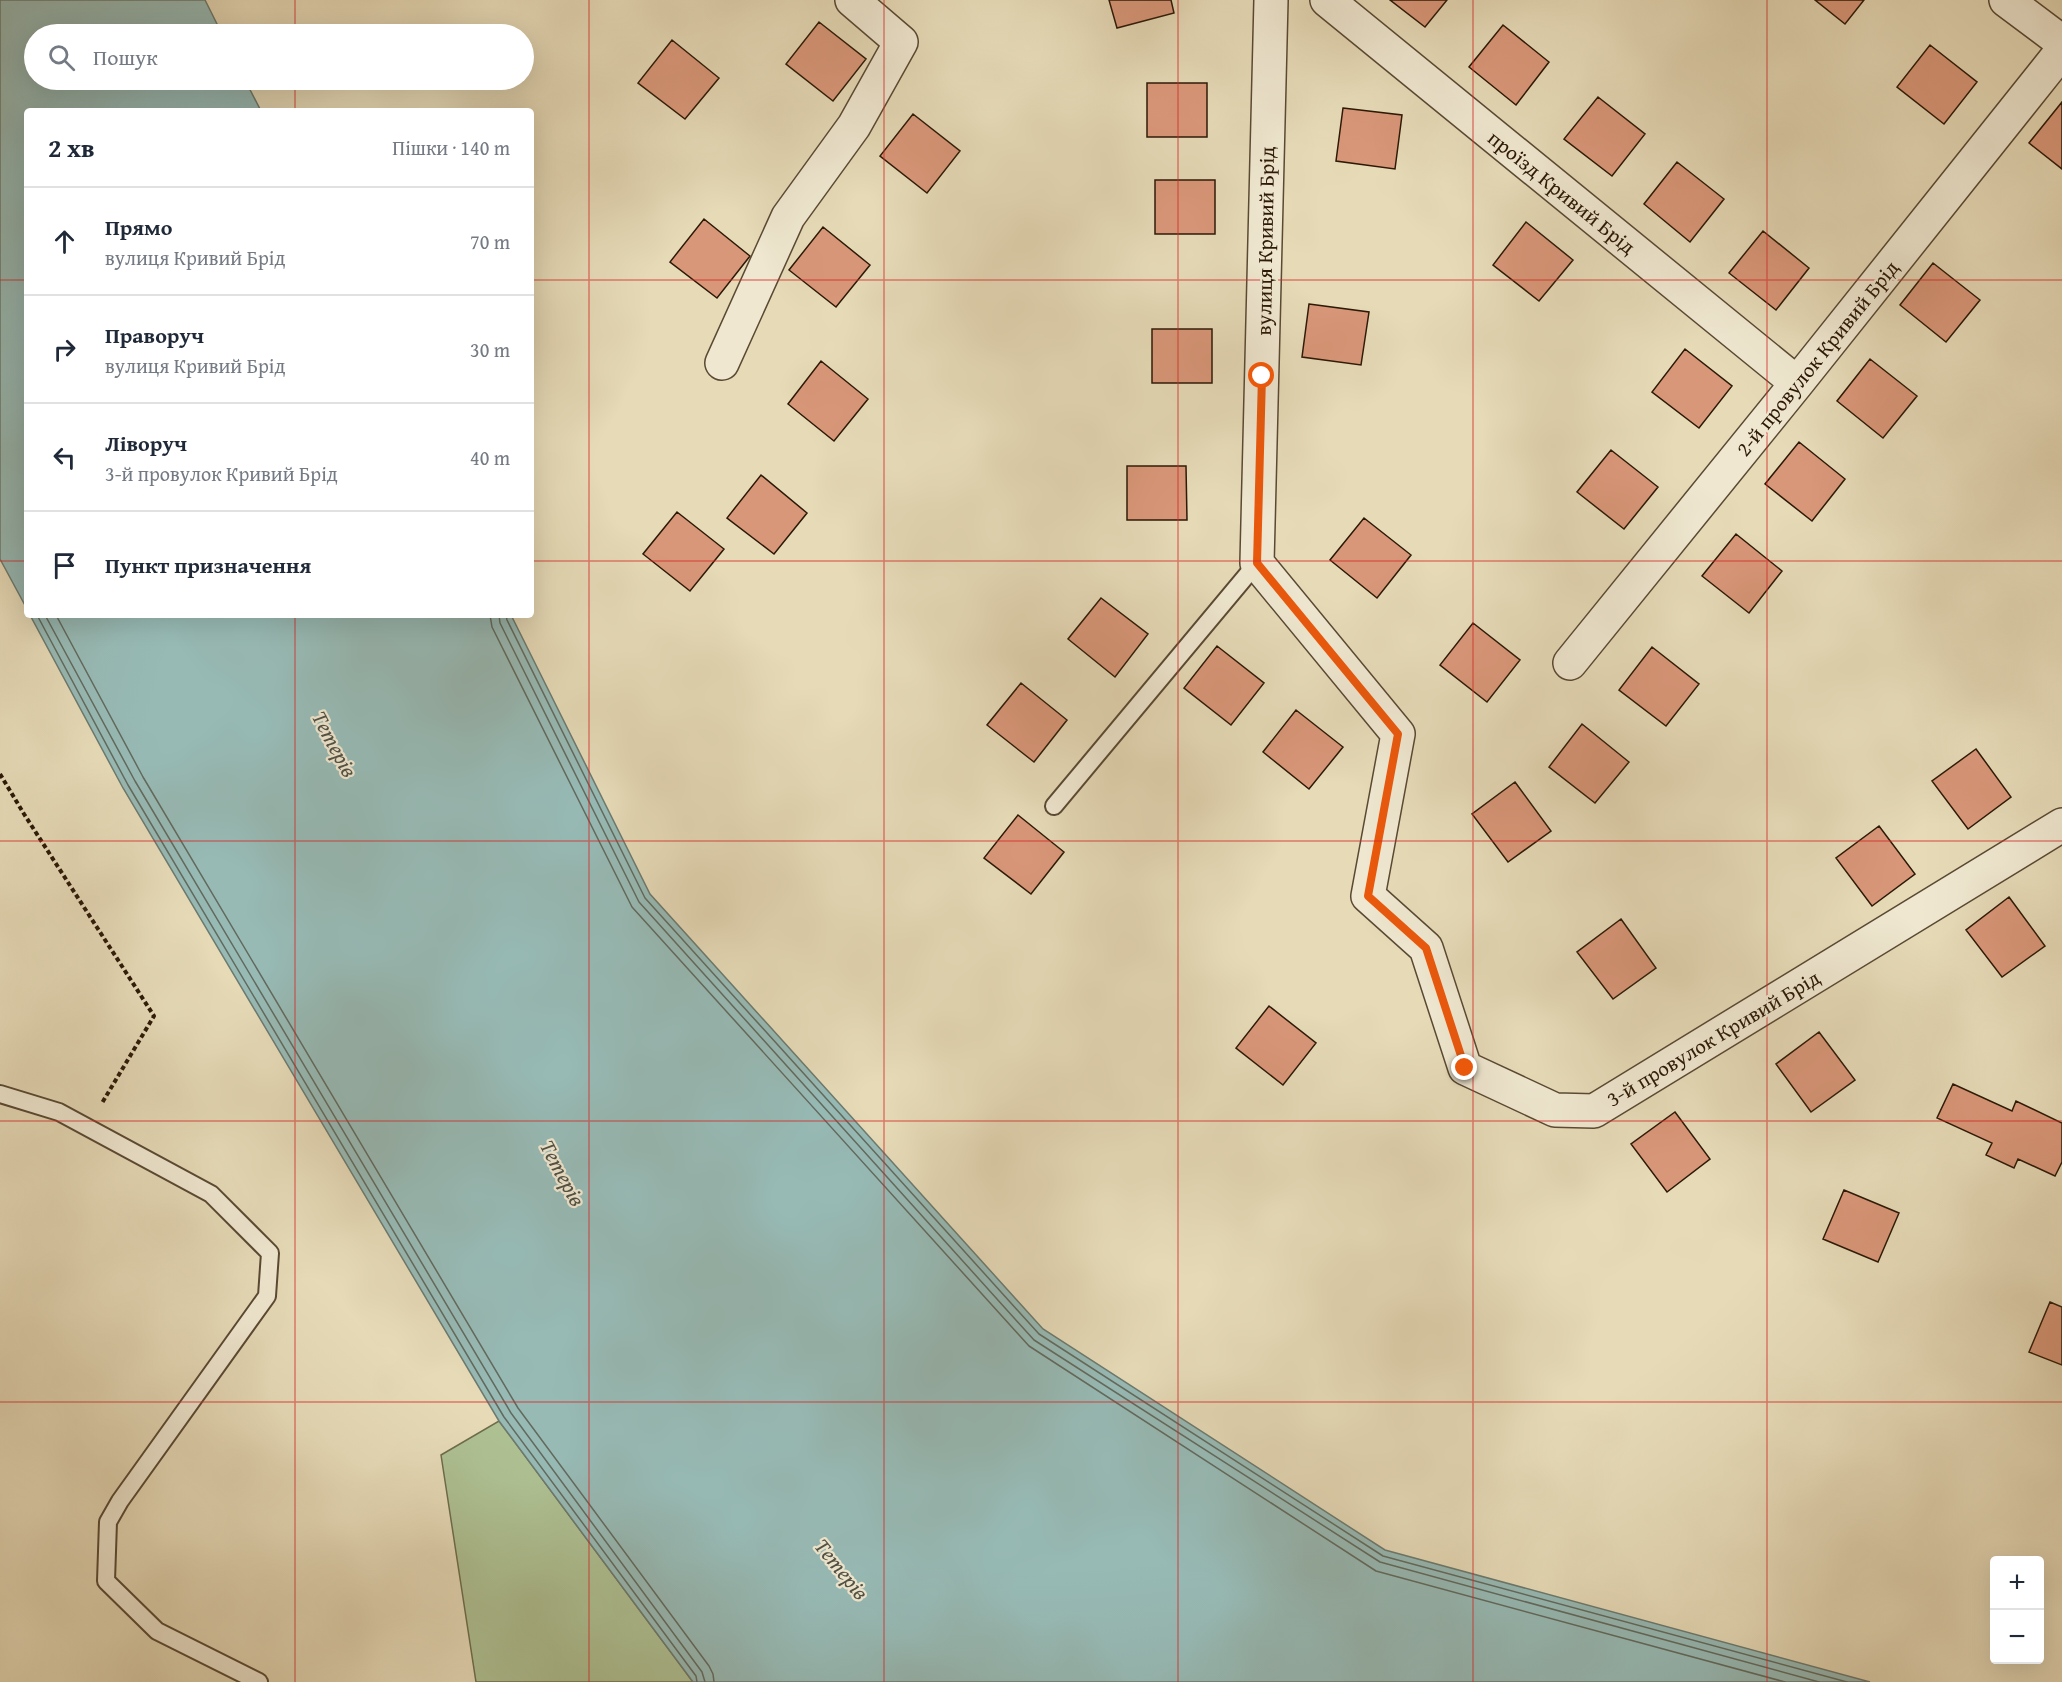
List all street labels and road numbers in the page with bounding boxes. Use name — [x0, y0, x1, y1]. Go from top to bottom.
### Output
street label: проїзд Кривий Брід — [1481, 123, 1643, 262]
street label: вулиця Кривий Брід — [1248, 146, 1282, 336]
street label: 2-й провулок Кривий Брід — [1728, 253, 1906, 463]
street label: 3-й провулок Кривий Брід — [1600, 962, 1826, 1114]

